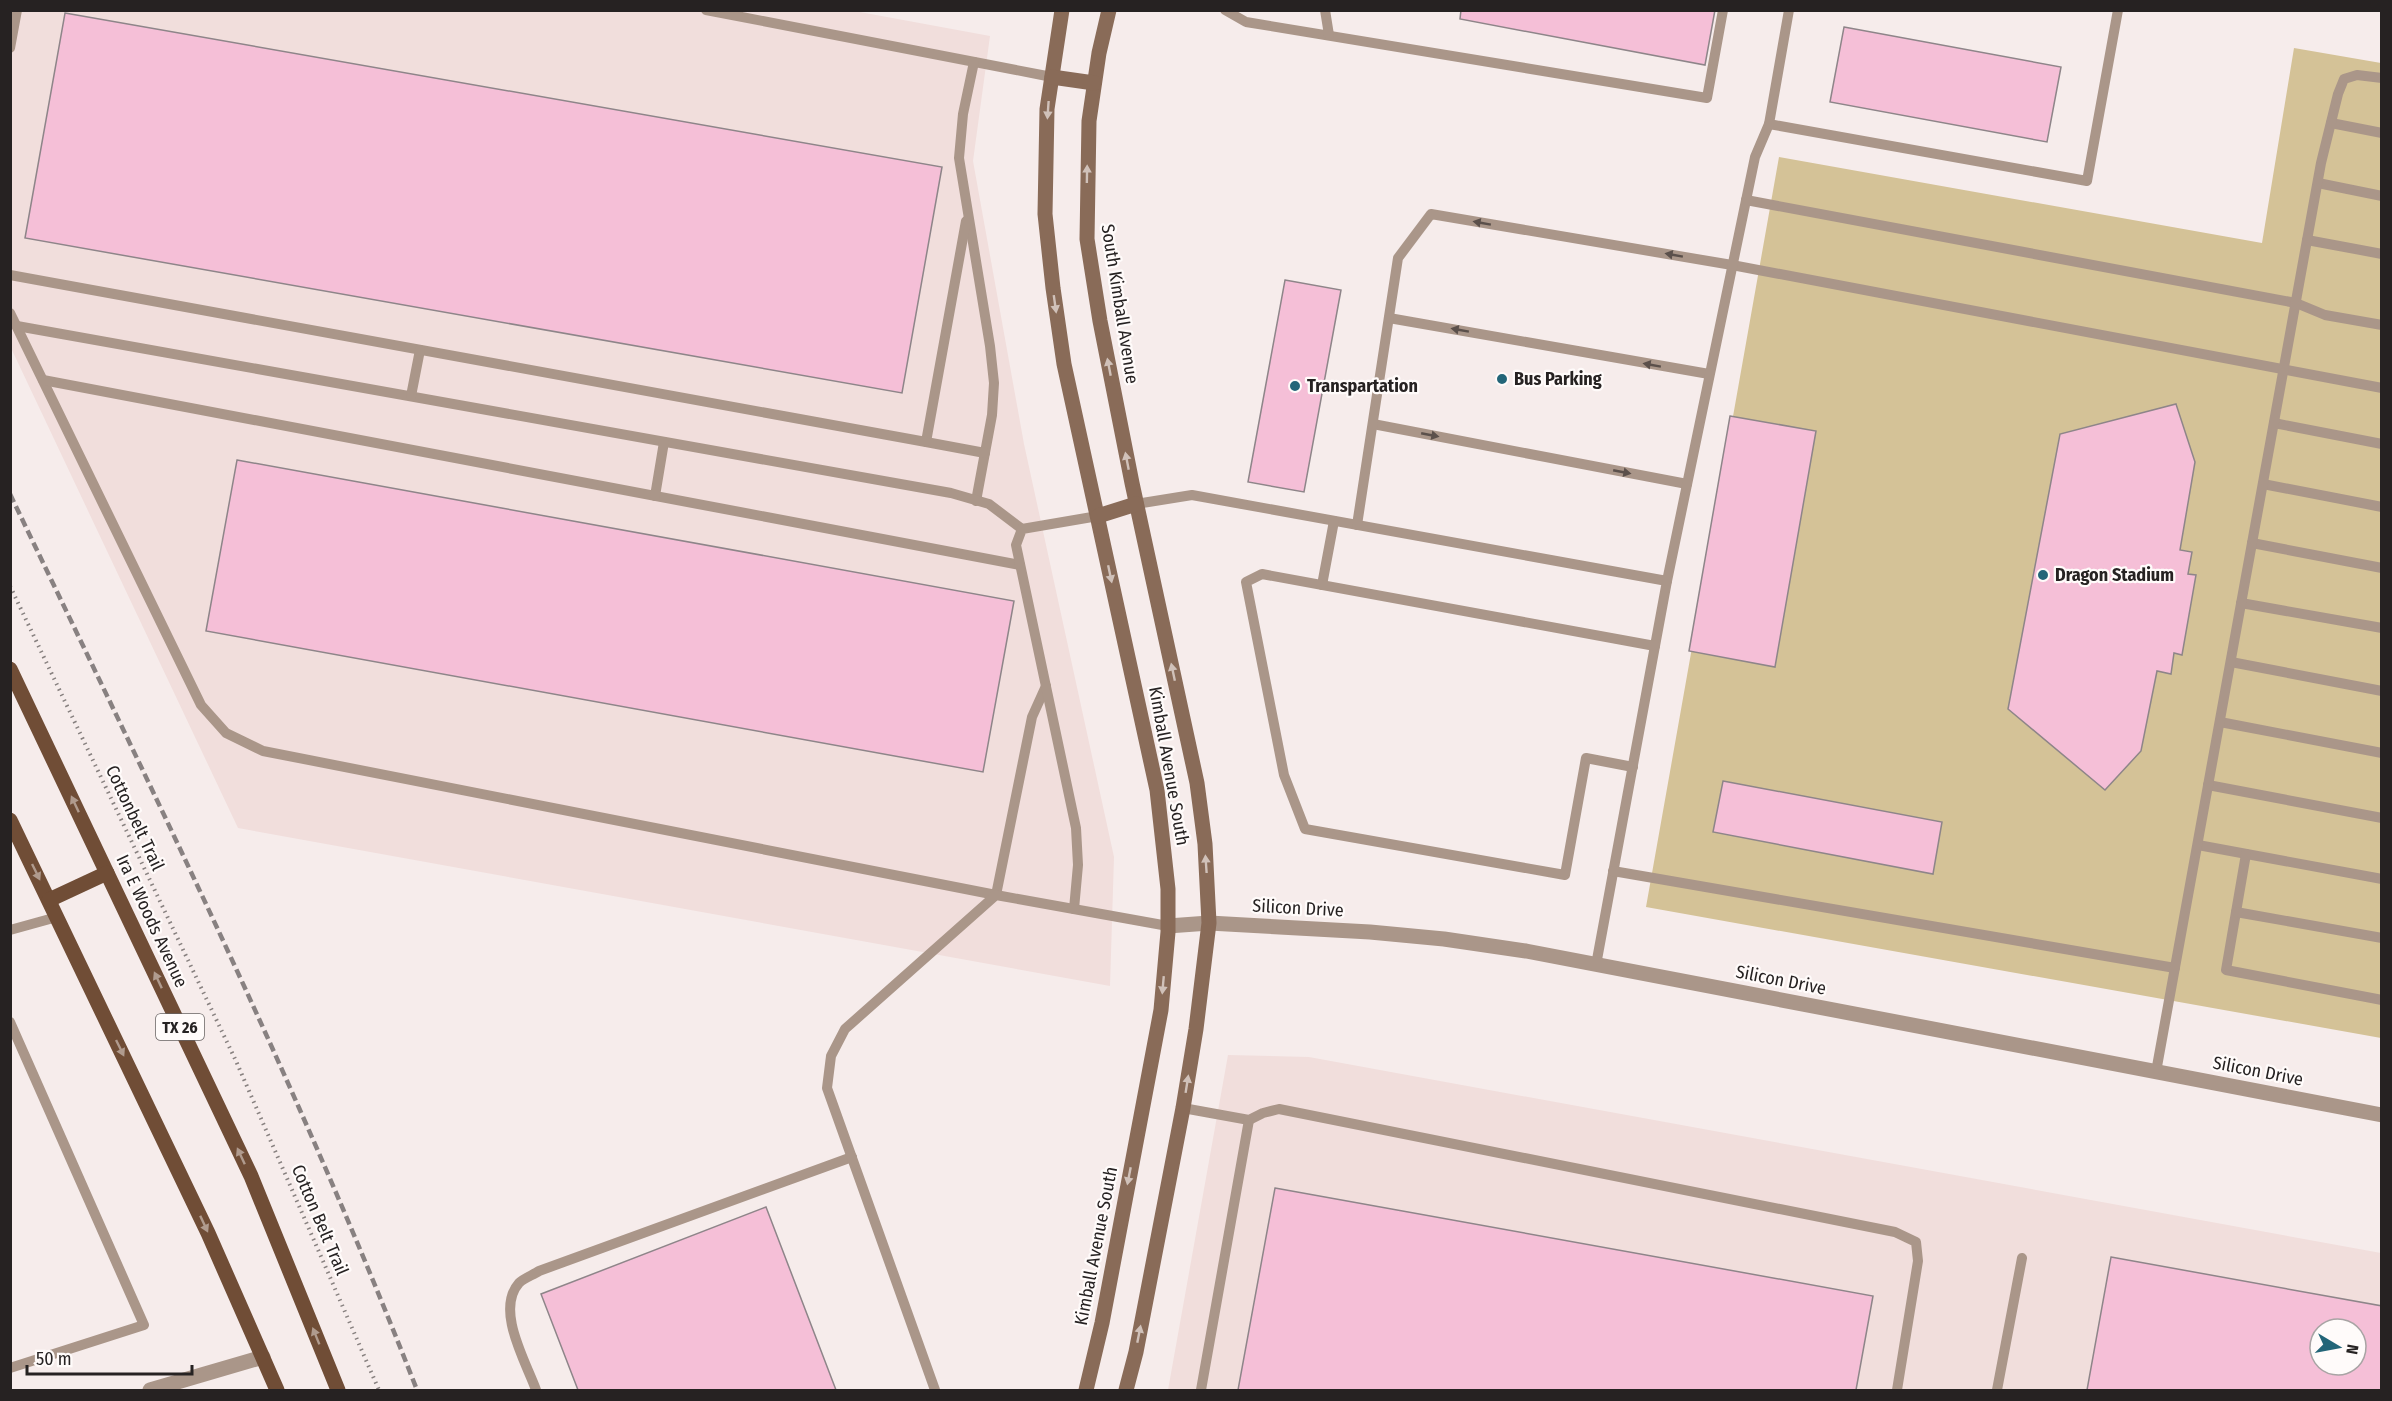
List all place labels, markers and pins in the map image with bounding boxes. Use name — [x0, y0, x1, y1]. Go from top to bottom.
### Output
place label: Bus Parking — [1514, 368, 1602, 390]
marker: Bus Parking — [1495, 372, 1509, 386]
place label: Transpartation — [1307, 375, 1418, 397]
marker: Transpartation — [1288, 379, 1302, 393]
place label: Dragon Stadium — [2055, 564, 2174, 586]
marker: Dragon Stadium — [2036, 568, 2050, 582]

